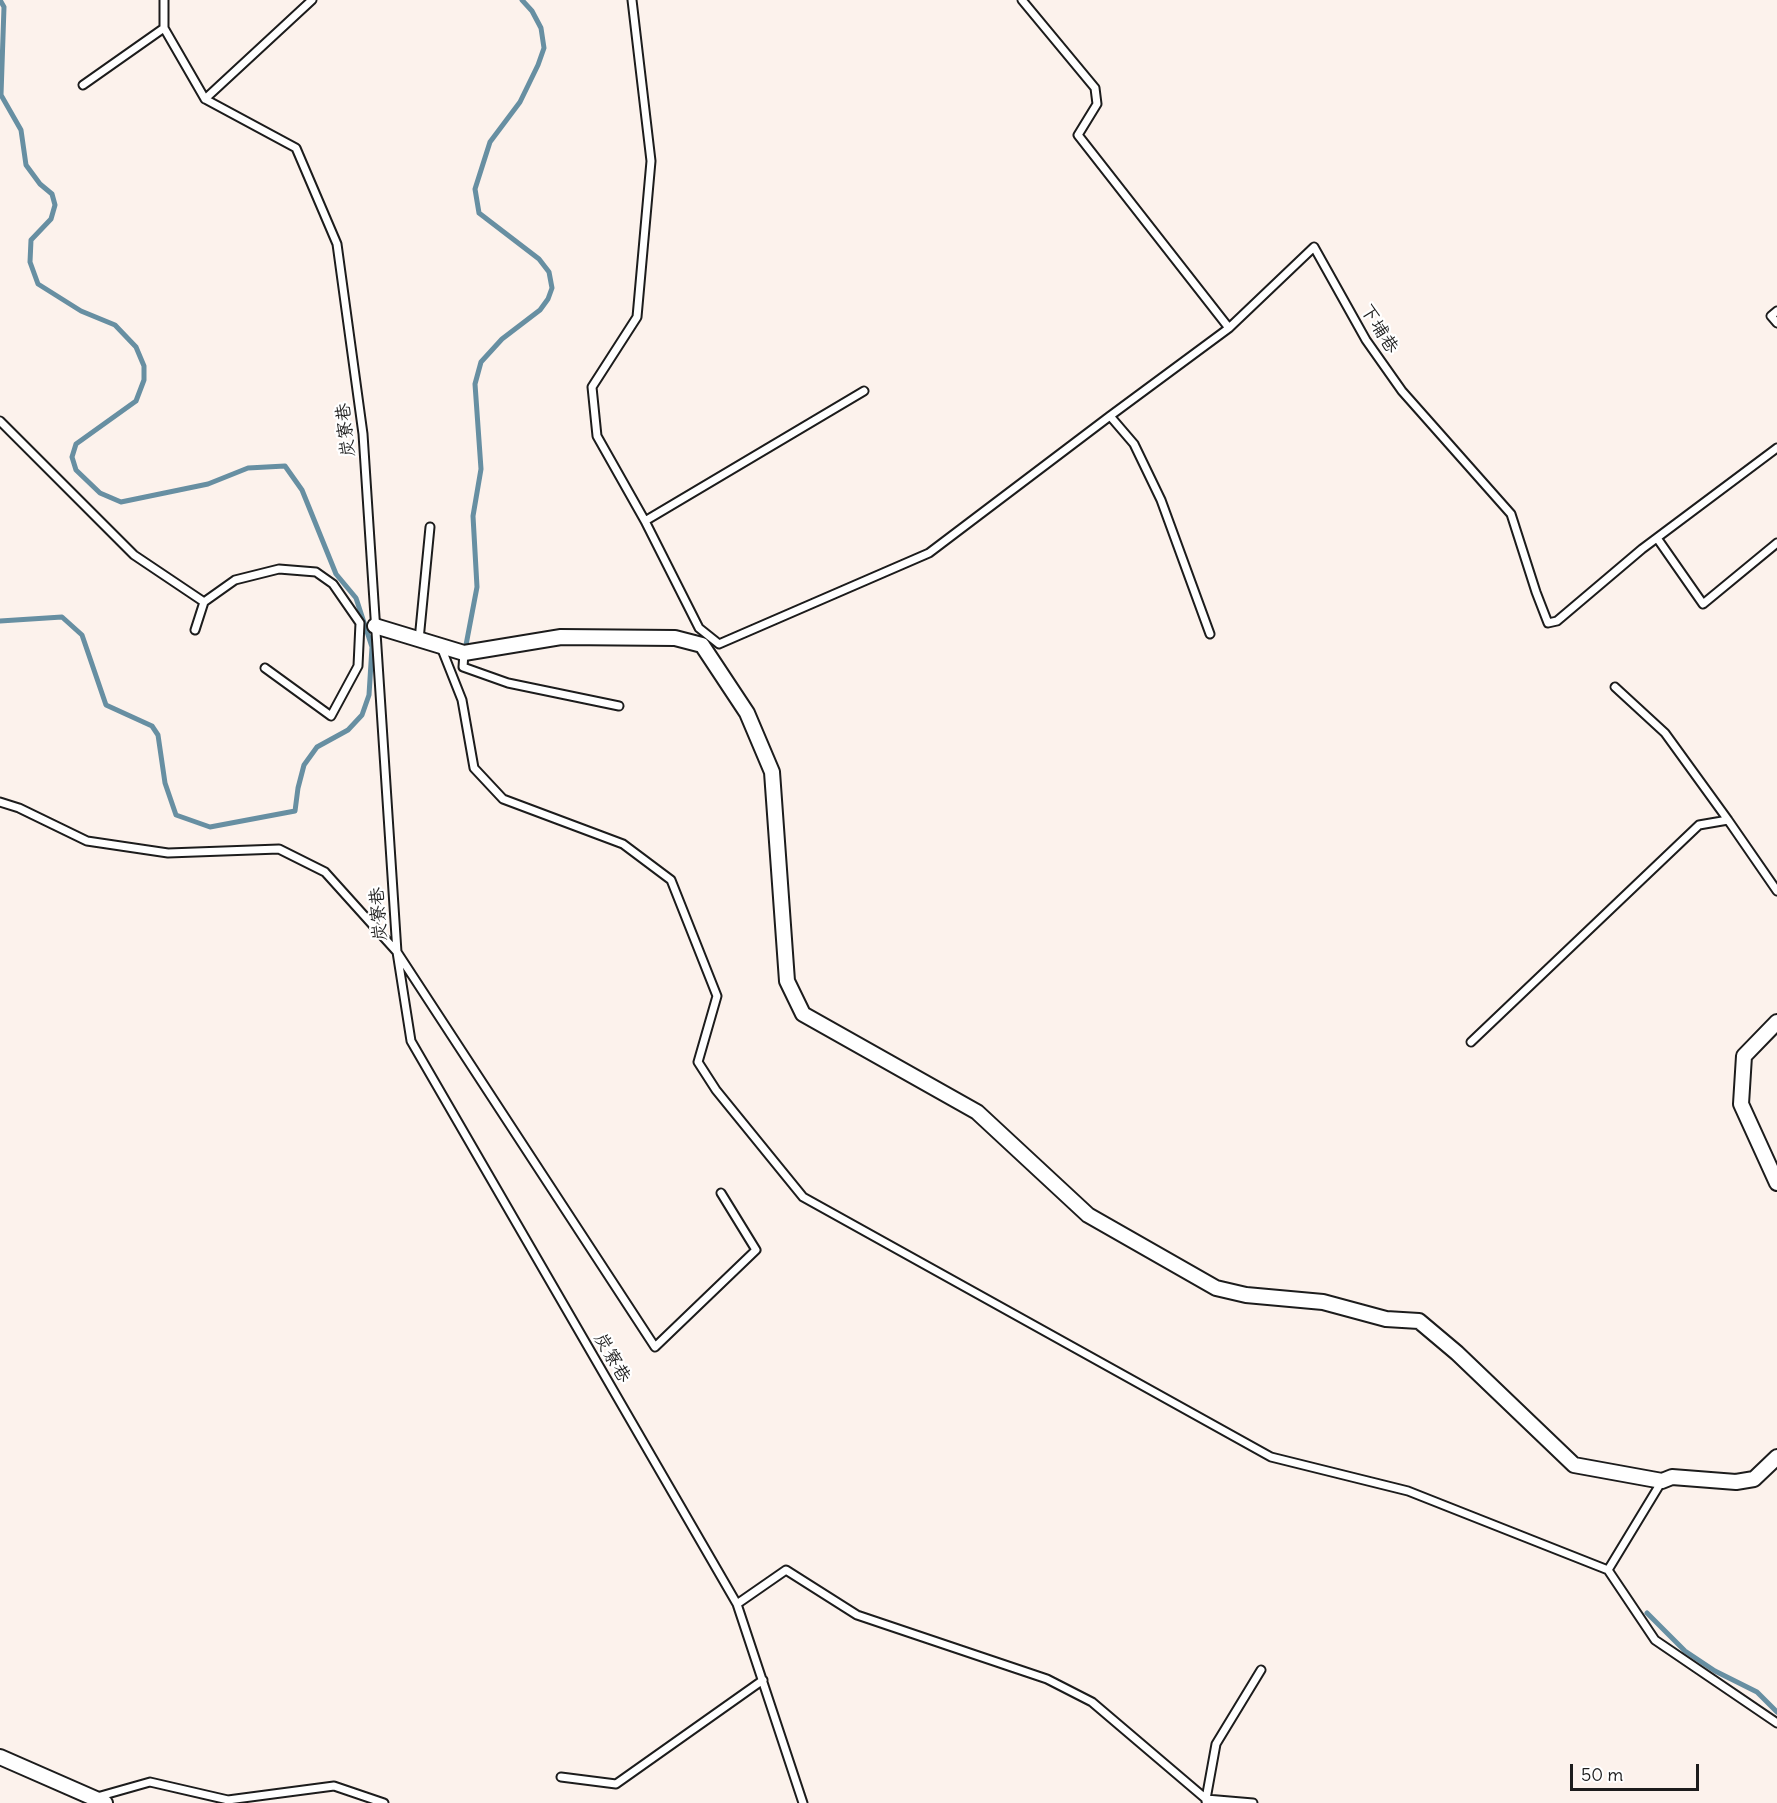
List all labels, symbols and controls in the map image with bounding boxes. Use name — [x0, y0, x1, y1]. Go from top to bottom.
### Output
street label: 下埔巷 — [1356, 300, 1402, 358]
street label: 炭寮巷 — [332, 402, 360, 458]
street label: 炭寮巷 — [366, 886, 392, 942]
street label: 炭寮巷 — [589, 1329, 635, 1387]
scale bar — [1573, 1752, 1702, 1790]
text: 50 m — [1581, 1763, 1623, 1786]

